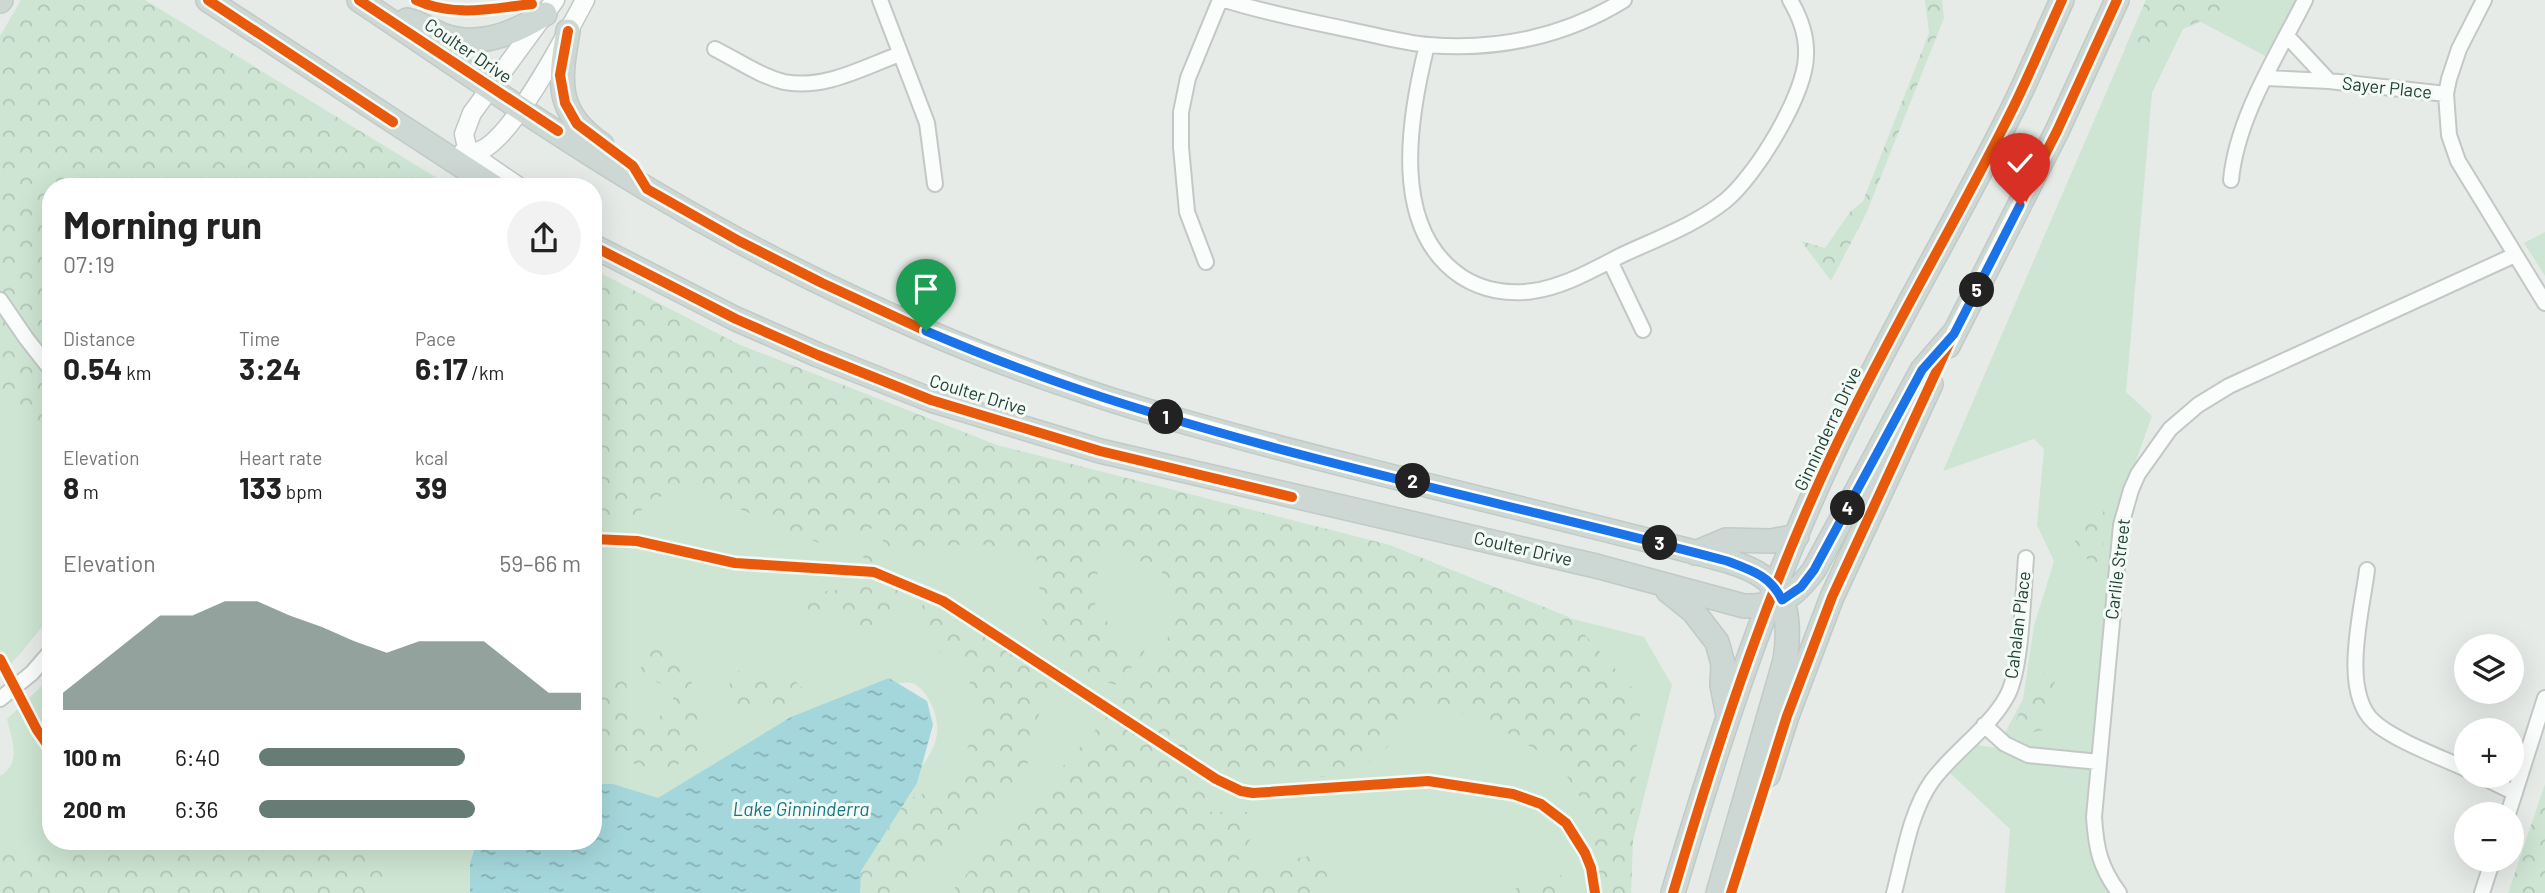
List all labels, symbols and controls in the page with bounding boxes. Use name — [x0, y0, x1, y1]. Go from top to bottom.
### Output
street label: Coulter Drive — [421, 13, 516, 87]
street label: Sayer Place — [2341, 71, 2433, 103]
pin — [1990, 133, 2050, 205]
icon: check — [2001, 144, 2039, 182]
text: Morning run — [63, 201, 262, 247]
button: share — [507, 201, 581, 275]
text: 07:19 — [63, 250, 115, 278]
pin — [896, 259, 956, 331]
icon: arrive — [907, 270, 945, 308]
pin: 5 — [1960, 272, 1994, 308]
text: 5 — [1971, 278, 1982, 301]
text: Distance — [63, 327, 135, 350]
text: Time — [239, 327, 280, 350]
text: Pace — [415, 327, 456, 350]
text: 0.54 — [63, 350, 123, 386]
text: 3:24 — [239, 350, 301, 386]
text: 6:17 — [415, 350, 468, 386]
text: km — [123, 361, 152, 384]
text: /km — [468, 361, 504, 384]
street label: Ginninderra Drive — [1789, 363, 1866, 494]
street label: Coulter Drive — [927, 369, 1030, 419]
pin: 1 — [1148, 400, 1184, 434]
text: 1 — [1162, 405, 1169, 428]
text: Elevation — [63, 446, 140, 469]
text: Heart rate — [239, 446, 322, 469]
text: kcal — [415, 446, 448, 469]
pin: 2 — [1396, 463, 1430, 498]
text: 8 — [63, 469, 79, 505]
text: 133 — [239, 469, 282, 505]
text: 39 — [415, 469, 447, 505]
text: 2 — [1407, 469, 1418, 492]
text: m — [79, 480, 99, 503]
text: bpm — [282, 480, 322, 503]
pin: 4 — [1830, 490, 1866, 526]
text: 4 — [1842, 496, 1853, 519]
street label: Carlile Street — [2100, 517, 2134, 621]
street label: Coulter Drive — [1472, 526, 1575, 570]
pin: 3 — [1642, 526, 1678, 560]
text: 3 — [1654, 531, 1665, 554]
text: Elevation — [63, 549, 156, 577]
text: 59–66 m — [500, 549, 581, 577]
street label: Cahalan Place — [1999, 570, 2035, 680]
map controls — [2454, 634, 2524, 872]
button: layers — [2454, 634, 2524, 704]
button: + — [2454, 718, 2524, 788]
text: 100 m — [63, 743, 121, 771]
text: 6:40 — [175, 743, 220, 771]
text: 200 m — [63, 795, 126, 823]
text: 6:36 — [175, 795, 218, 823]
water label: Lake Ginninderra — [733, 797, 869, 820]
button: − — [2454, 802, 2524, 872]

